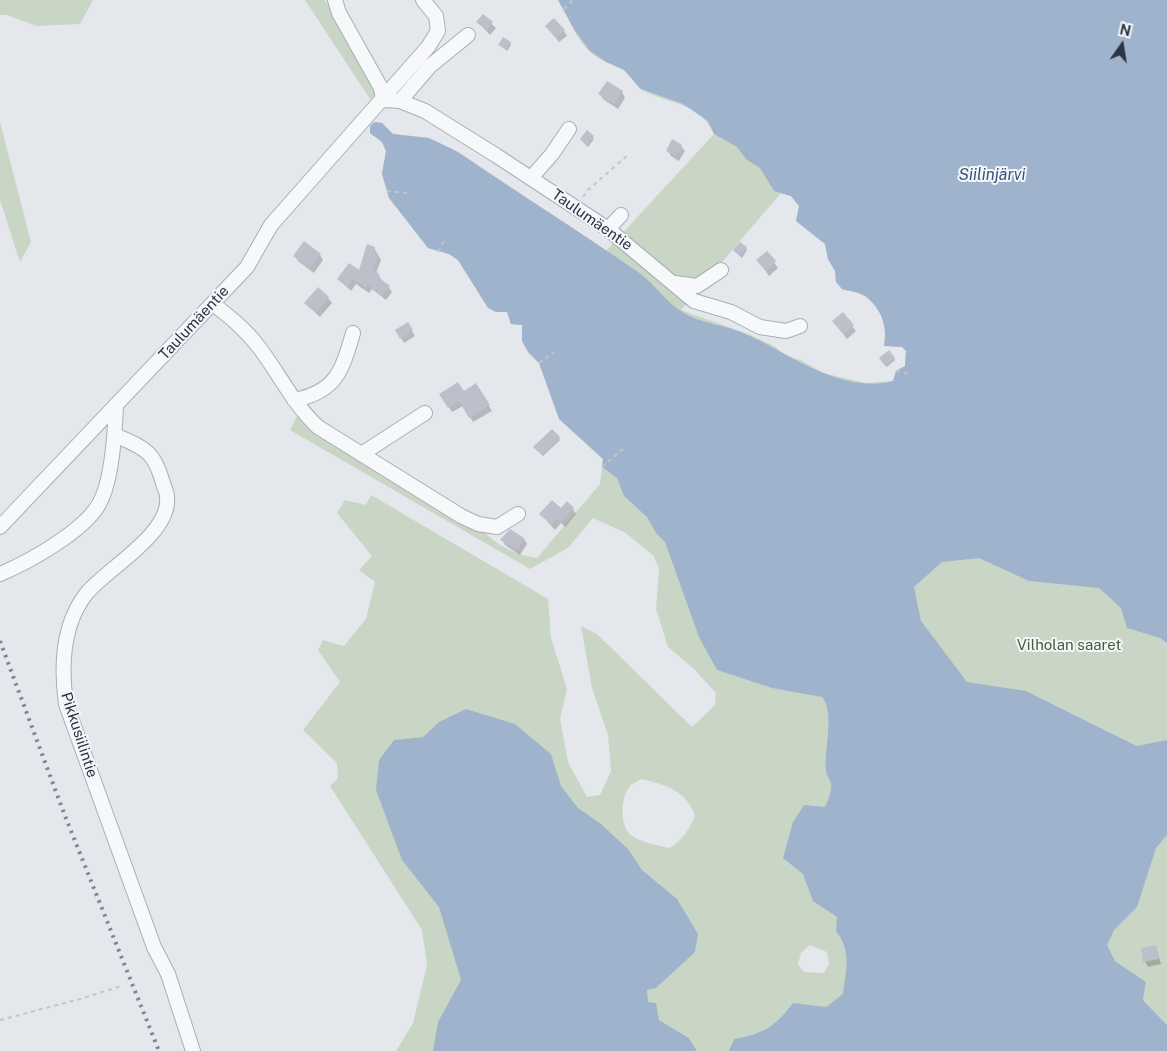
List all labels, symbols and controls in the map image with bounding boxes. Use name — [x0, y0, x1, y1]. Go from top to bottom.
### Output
north arrow — [1097, 20, 1147, 70]
text: N — [1118, 21, 1133, 39]
water label: Siilinjärvi — [959, 165, 1025, 185]
street label: Taulumäentie — [548, 186, 636, 254]
street label: Taulumäentie — [155, 282, 233, 364]
park label: Vilholan saaret — [1017, 636, 1121, 654]
street label: Pikkusiilintie — [57, 690, 101, 780]

